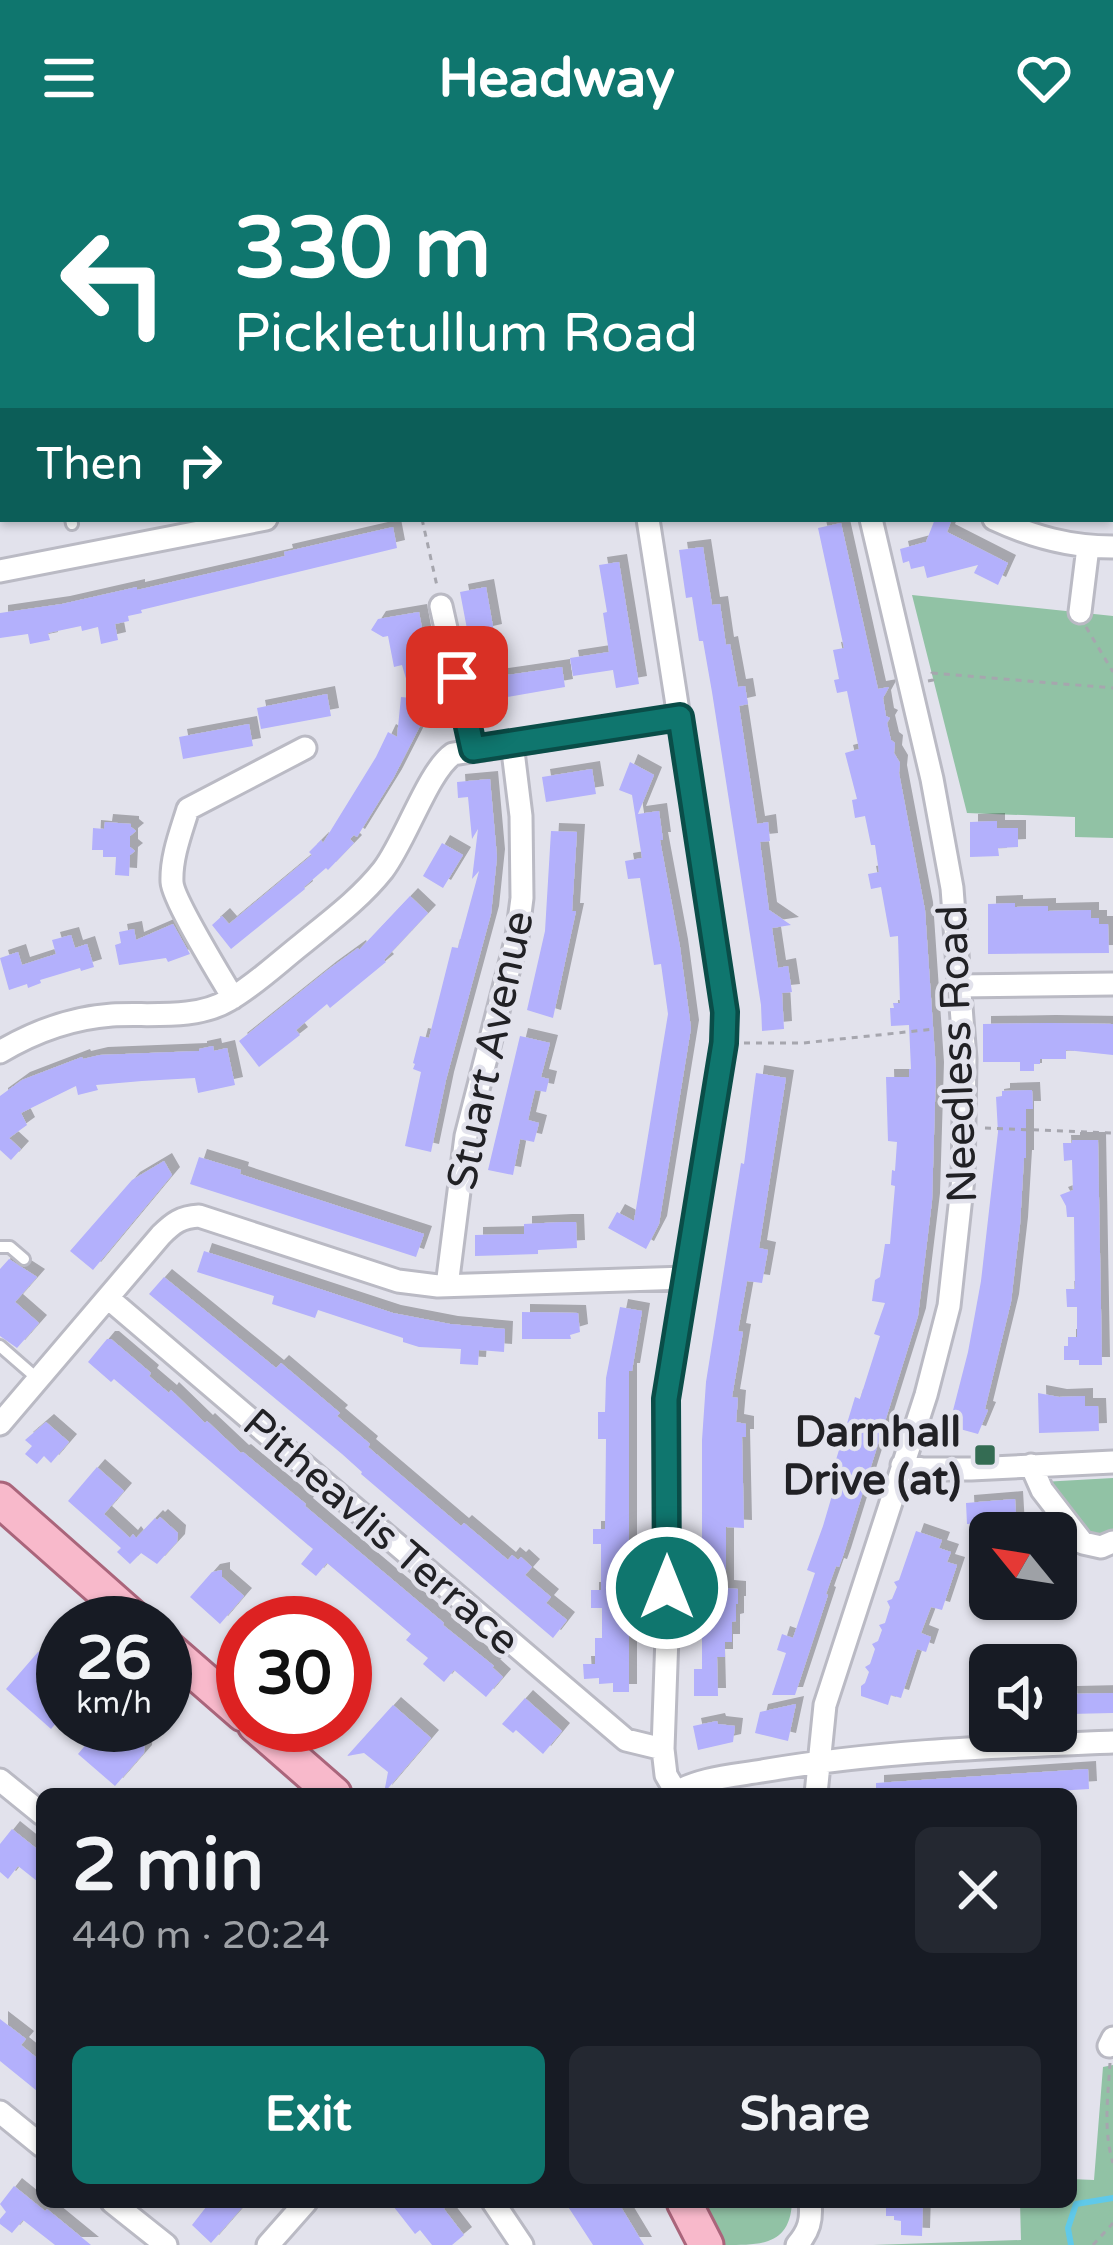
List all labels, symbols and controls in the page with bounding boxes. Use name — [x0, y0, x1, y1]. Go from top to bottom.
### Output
icon: menu — [36, 45, 102, 111]
icon: heart — [1011, 45, 1077, 111]
text: Headway — [438, 46, 675, 111]
text: 330 m — [234, 199, 491, 300]
icon: left — [36, 204, 192, 360]
text: Pickletullum Road — [234, 301, 698, 366]
icon: right — [167, 432, 233, 498]
text: Then — [36, 438, 143, 492]
pin — [406, 626, 508, 728]
icon: arrive — [424, 644, 490, 710]
street label: Needless Road — [927, 904, 988, 1204]
street label: Stuart Avenue — [436, 906, 545, 1194]
street label: Pitheavlis Terrace — [232, 1398, 530, 1666]
place label: Darnhall Drive (at) — [783, 1407, 961, 1506]
marker: Darnhall Drive (at) — [972, 1442, 998, 1468]
north arrow — [969, 1512, 1077, 1620]
map controls — [969, 1512, 1077, 1752]
position arrow — [604, 1525, 730, 1651]
speed limit sign: 30 — [216, 1596, 372, 1752]
text: 26 — [76, 1623, 152, 1695]
button: sound — [969, 1644, 1077, 1752]
text: km/h — [76, 1685, 152, 1722]
text: 2 min — [72, 1823, 264, 1910]
button: close — [915, 1827, 1041, 1953]
text: 440 m · 20:24 — [72, 1912, 330, 1959]
button: Exit — [72, 2046, 545, 2184]
button: Share — [569, 2046, 1041, 2184]

